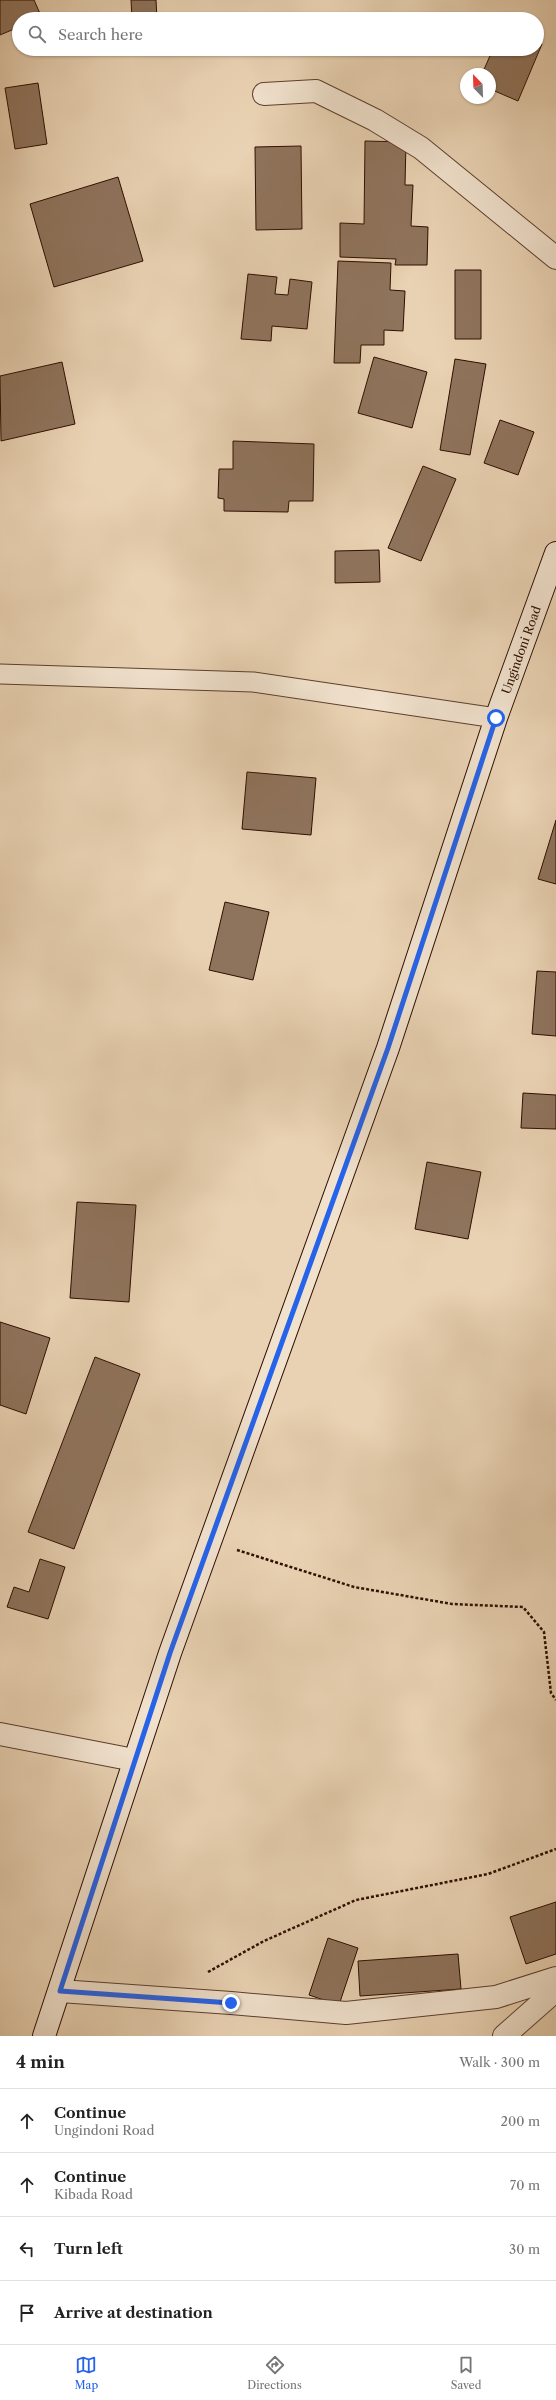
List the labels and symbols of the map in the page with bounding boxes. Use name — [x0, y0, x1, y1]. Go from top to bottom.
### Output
north arrow — [460, 68, 496, 104]
street label: Ungindoni Road — [498, 603, 544, 696]
route start — [487, 709, 505, 727]
route end — [222, 1994, 240, 2012]

